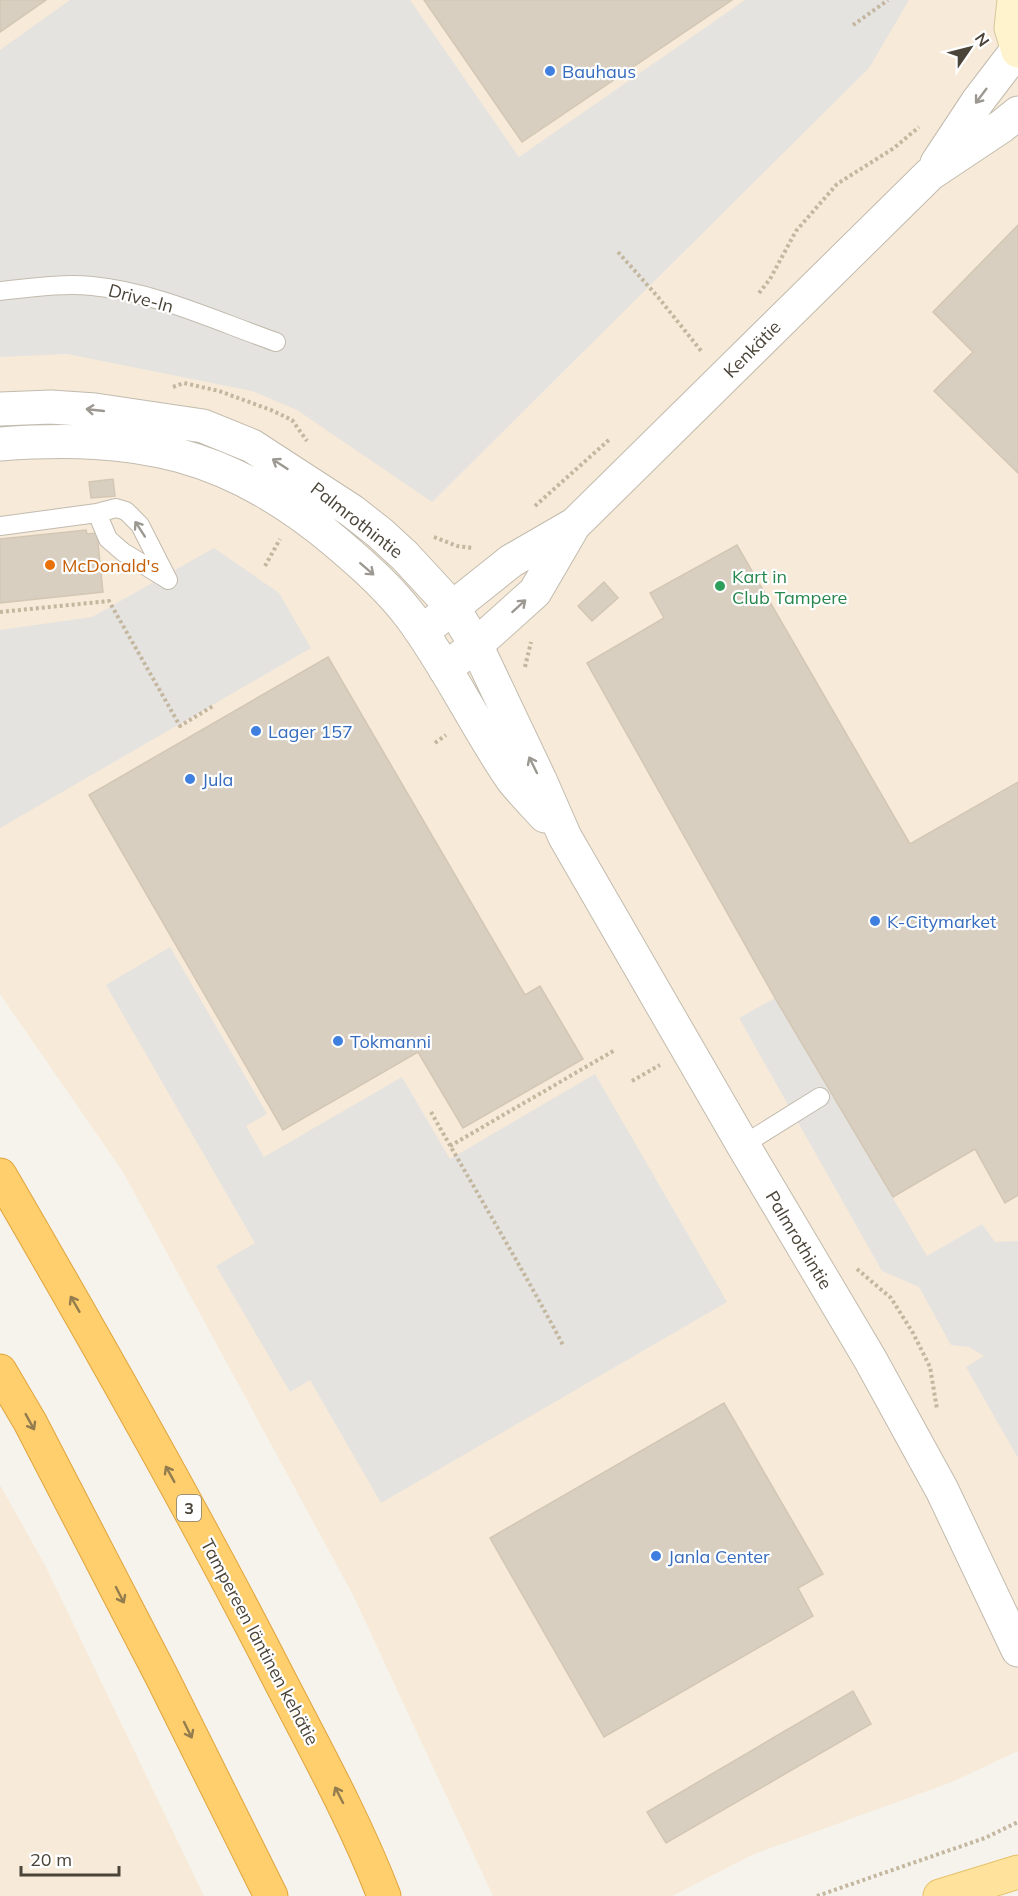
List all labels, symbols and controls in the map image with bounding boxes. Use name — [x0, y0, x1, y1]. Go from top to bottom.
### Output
north arrow — [940, 18, 1000, 78]
text: N — [971, 29, 994, 50]
place label: Bauhaus — [562, 60, 636, 83]
marker: Bauhaus — [543, 64, 557, 78]
one-way arrow — [975, 88, 988, 104]
street label: Drive-In — [106, 278, 176, 318]
street label: Kenkätie — [718, 315, 786, 383]
one-way arrow — [86, 404, 106, 415]
one-way arrow — [272, 458, 289, 470]
street label: Palmrothintie — [306, 477, 408, 563]
one-way arrow — [134, 520, 147, 537]
place label: McDonald's — [62, 554, 159, 577]
marker: McDonald's — [43, 558, 57, 572]
one-way arrow — [359, 562, 374, 576]
place label: Kart in Club Tampere — [732, 565, 847, 609]
marker: Kart in Club Tampere — [713, 579, 727, 593]
one-way arrow — [512, 599, 527, 613]
place label: Lager 157 — [268, 720, 353, 743]
marker: Lager 157 — [249, 724, 263, 738]
one-way arrow — [526, 756, 538, 774]
place label: Jula — [202, 768, 233, 791]
marker: Jula — [183, 772, 197, 786]
place label: K-Citymarket — [887, 910, 996, 933]
marker: K-Citymarket — [868, 914, 882, 928]
place label: Tokmanni — [350, 1030, 431, 1053]
marker: Tokmanni — [331, 1034, 345, 1048]
street label: Palmrothintie — [761, 1187, 837, 1293]
one-way arrow — [69, 1296, 81, 1313]
one-way arrow — [24, 1413, 36, 1430]
one-way arrow — [164, 1466, 176, 1483]
road number: 3 — [177, 1495, 201, 1521]
street label: Tampereen läntinen kehätie — [196, 1535, 324, 1749]
place label: Janla Center — [668, 1545, 770, 1568]
marker: Janla Center — [649, 1549, 663, 1563]
one-way arrow — [114, 1586, 126, 1604]
one-way arrow — [183, 1720, 195, 1738]
one-way arrow — [333, 1787, 344, 1805]
scale bar — [21, 1839, 118, 1877]
text: 20 m — [30, 1848, 72, 1871]

